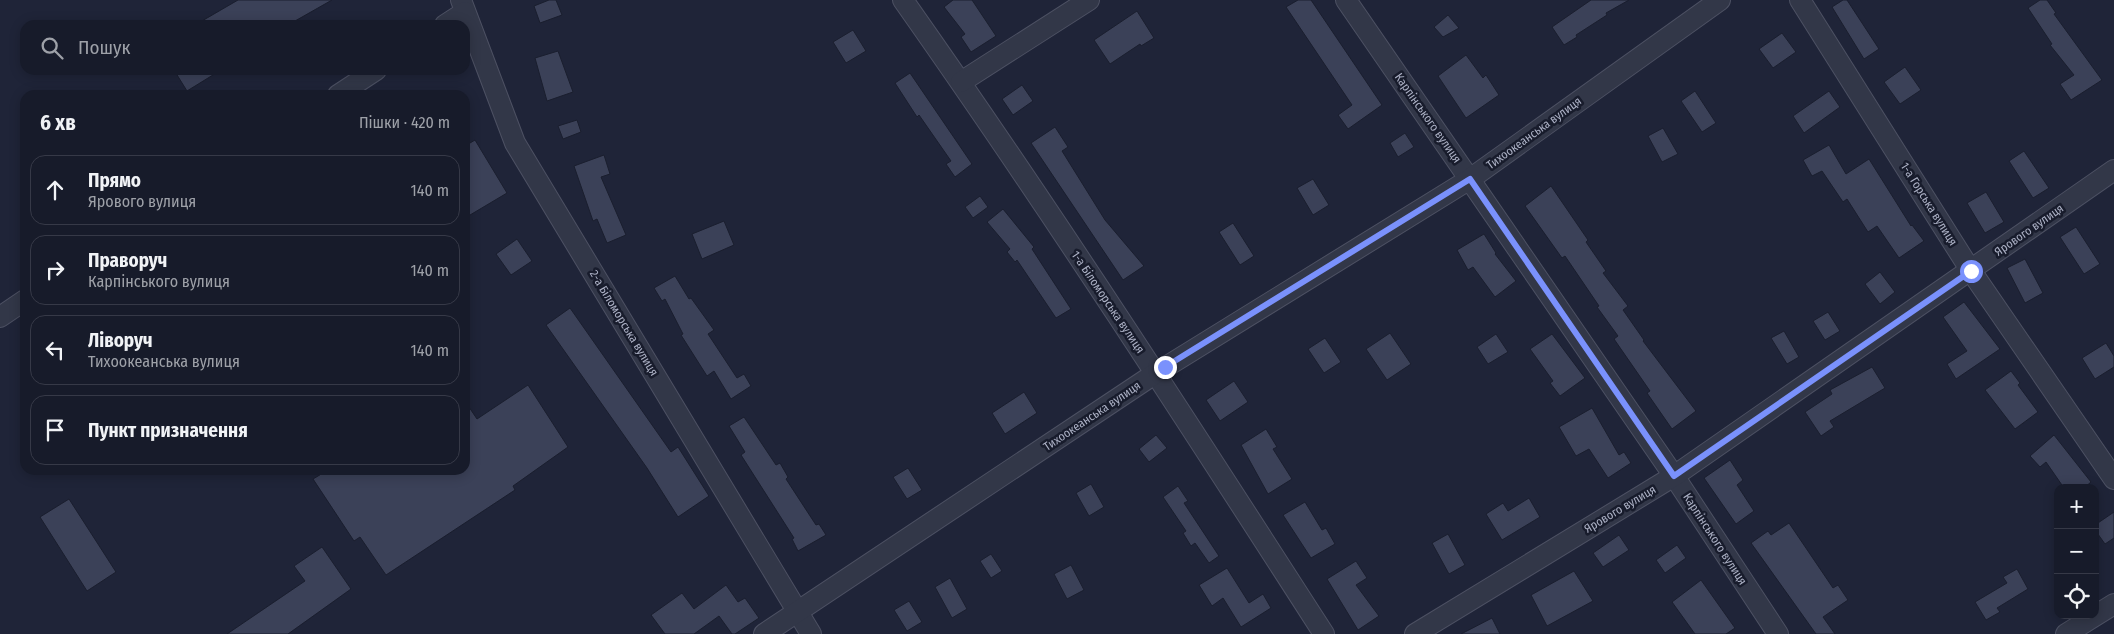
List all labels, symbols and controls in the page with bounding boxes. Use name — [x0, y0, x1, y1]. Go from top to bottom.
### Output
search box — [20, 20, 470, 75]
icon: search — [38, 34, 66, 62]
text: Пошук — [78, 36, 130, 59]
street label: Карпінського вулиця — [1392, 70, 1464, 166]
street label: Тихоокеанська вулиця — [1484, 94, 1584, 172]
text: 6 хв — [40, 110, 76, 136]
text: Пішки · 420 m — [359, 113, 450, 132]
street label: 1-а Горська вулиця — [1898, 160, 1960, 248]
text: Прямо — [88, 169, 141, 192]
icon: ahead — [41, 176, 69, 204]
text: 140 m — [411, 181, 449, 200]
text: Ярового вулиця — [88, 192, 196, 211]
street label: Ярового вулиця — [1992, 201, 2066, 259]
street label: 1-а Біломорська вулиця — [1069, 248, 1147, 356]
text: Праворуч — [88, 249, 167, 272]
icon: right — [41, 256, 69, 284]
route start — [1960, 260, 1983, 283]
text: 140 m — [411, 261, 449, 280]
street label: 2-а Біломорська вулиця — [587, 268, 661, 378]
text: Карпінського вулиця — [88, 272, 230, 291]
text: Ліворуч — [88, 329, 153, 352]
icon: left — [41, 336, 69, 364]
text: 140 m — [411, 341, 449, 360]
text: Тихоокеанська вулиця — [88, 352, 240, 371]
route end — [1154, 356, 1177, 379]
street label: Тихоокеанська вулиця — [1041, 378, 1143, 454]
icon: arrive — [41, 416, 69, 444]
text: Пункт призначення — [88, 419, 248, 442]
street label: Ярового вулиця — [1582, 482, 1658, 536]
map controls — [2054, 484, 2099, 619]
button: + — [2054, 484, 2099, 529]
street label: Карпінського вулиця — [1680, 491, 1750, 587]
button: − — [2054, 529, 2099, 574]
button: locate — [2054, 574, 2099, 619]

